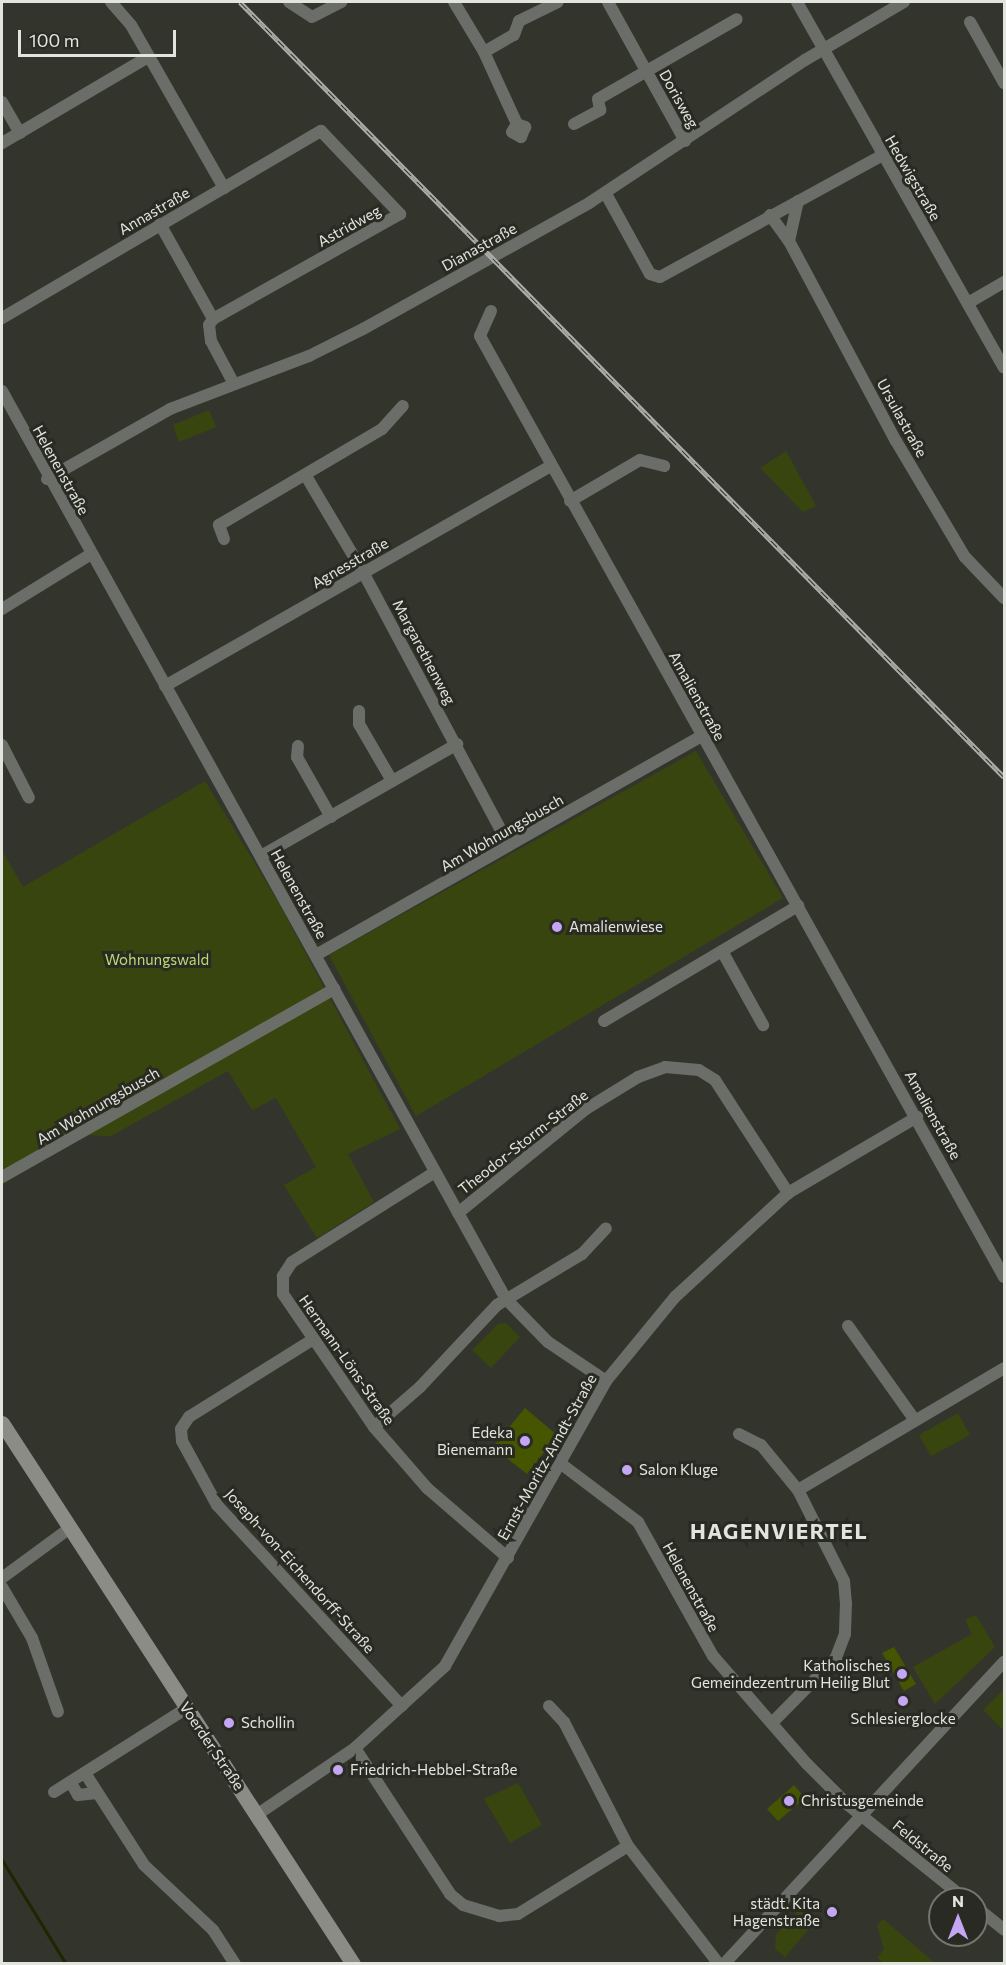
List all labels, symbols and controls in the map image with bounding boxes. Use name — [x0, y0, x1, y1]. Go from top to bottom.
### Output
scale bar — [21, 18, 178, 56]
text: 100 m — [29, 29, 79, 51]
street label: Dorisweg — [656, 67, 702, 131]
street label: Hedwigstraße — [881, 132, 945, 224]
street label: Annastraße — [115, 183, 193, 239]
street label: Astridweg — [314, 201, 384, 251]
street label: Dianastraße — [438, 219, 520, 275]
street label: Ursulastraße — [873, 376, 931, 460]
street label: Helenenstraße — [29, 422, 93, 518]
street label: Agnesstraße — [309, 534, 391, 592]
street label: Margarethenweg — [389, 596, 459, 708]
street label: Amalienstraße — [665, 648, 729, 744]
street label: Am Wohnungsbusch — [437, 791, 567, 875]
street label: Helenenstraße — [267, 846, 331, 942]
place label: Amalienwiese — [569, 918, 663, 936]
marker: Amalienwiese — [550, 920, 564, 934]
park label: Wohnungswald — [105, 951, 209, 969]
street label: Am Wohnungsbusch — [33, 1064, 163, 1148]
street label: Amalienstraße — [901, 1067, 965, 1163]
street label: Theodor-Storm-Straße — [455, 1086, 591, 1198]
street label: Hermann-Löns-Straße — [295, 1292, 399, 1428]
street label: Ernst-Moritz-Arndt-Straße — [494, 1371, 600, 1543]
place label: Edeka Bienemann — [437, 1423, 513, 1458]
marker: Edeka Bienemann — [518, 1434, 532, 1448]
place label: Salon Kluge — [639, 1461, 718, 1479]
marker: Salon Kluge — [620, 1463, 634, 1477]
street label: Joseph-von-Eichendorff-Straße — [221, 1485, 379, 1657]
district label: HAGENVIERTEL — [690, 1518, 868, 1544]
street label: Helenenstraße — [659, 1539, 723, 1635]
place label: Katholisches Gemeindezentrum Heilig Blut — [691, 1656, 890, 1691]
marker: Katholisches Gemeindezentrum Heilig Blut — [895, 1667, 909, 1681]
marker: Schlesierglocke — [896, 1694, 910, 1708]
street label: Voerder Straße — [176, 1698, 248, 1794]
place label: Schlesierglocke — [850, 1710, 956, 1728]
place label: Schollin — [241, 1714, 295, 1732]
marker: Schollin — [222, 1716, 236, 1730]
place label: Friedrich-Hebbel-Straße — [350, 1761, 517, 1779]
marker: Friedrich-Hebbel-Straße — [331, 1763, 345, 1777]
place label: Christusgemeinde — [801, 1792, 924, 1810]
marker: Christusgemeinde — [782, 1794, 796, 1808]
street label: Feldstraße — [889, 1816, 957, 1876]
north arrow — [928, 1887, 988, 1947]
text: N — [952, 1891, 964, 1910]
place label: städt. Kita Hagenstraße — [733, 1894, 820, 1929]
marker: städt. Kita Hagenstraße — [825, 1905, 839, 1919]

